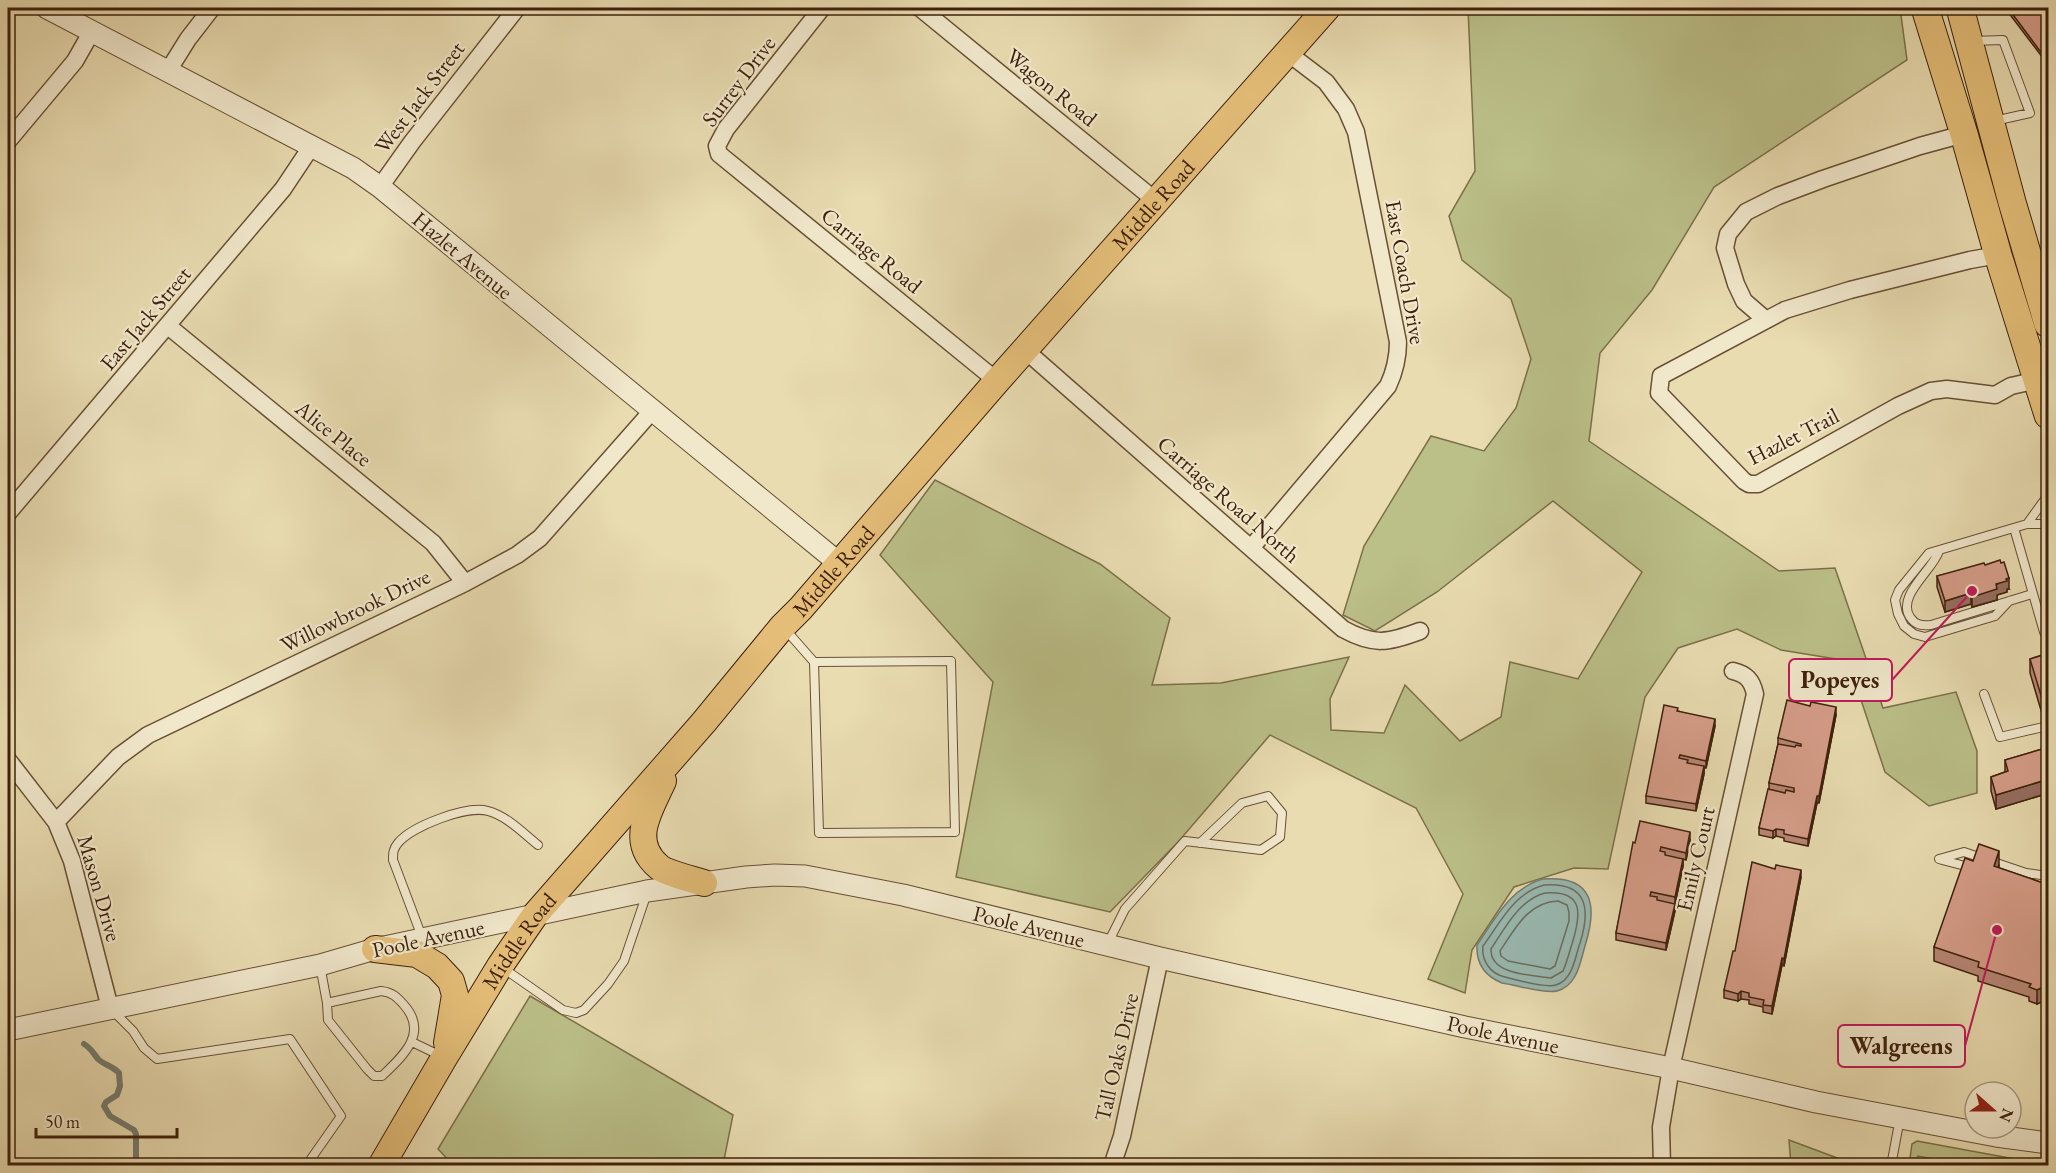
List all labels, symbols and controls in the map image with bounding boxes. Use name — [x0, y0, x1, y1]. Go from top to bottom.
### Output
street label: Surrey Drive — [695, 30, 782, 132]
street label: West Jack Street — [368, 35, 471, 159]
street label: Wagon Road — [1000, 42, 1104, 134]
street label: Middle Road — [1105, 153, 1202, 257]
street label: East Coach Drive — [1379, 198, 1432, 347]
street label: Carriage Road — [815, 201, 929, 301]
street label: Hazlet Avenue — [406, 205, 519, 306]
street label: East Jack Street — [93, 260, 197, 376]
street label: Alice Place — [289, 393, 378, 473]
street label: Hazlet Trail — [1743, 401, 1844, 472]
street label: Carriage Road North — [1151, 429, 1306, 569]
street label: Middle Road — [786, 519, 882, 623]
street label: Willowbrook Drive — [276, 561, 435, 659]
callout: Popeyes — [1789, 659, 1892, 701]
text: Popeyes — [1801, 664, 1879, 696]
street label: Emily Court — [1669, 804, 1722, 914]
street label: Mason Drive — [71, 832, 129, 945]
street label: Middle Road — [475, 886, 564, 995]
street label: Poole Avenue — [970, 899, 1088, 954]
street label: Poole Avenue — [369, 912, 487, 965]
street label: Tall Oaks Drive — [1088, 990, 1145, 1124]
street label: Poole Avenue — [1444, 1008, 1562, 1061]
callout: Walgreens — [1838, 1025, 1965, 1067]
text: Walgreens — [1849, 1030, 1953, 1062]
north arrow — [1963, 1080, 2023, 1140]
scale bar — [36, 1101, 177, 1139]
text: N — [1994, 1105, 2019, 1125]
text: 50 m — [45, 1110, 80, 1133]

